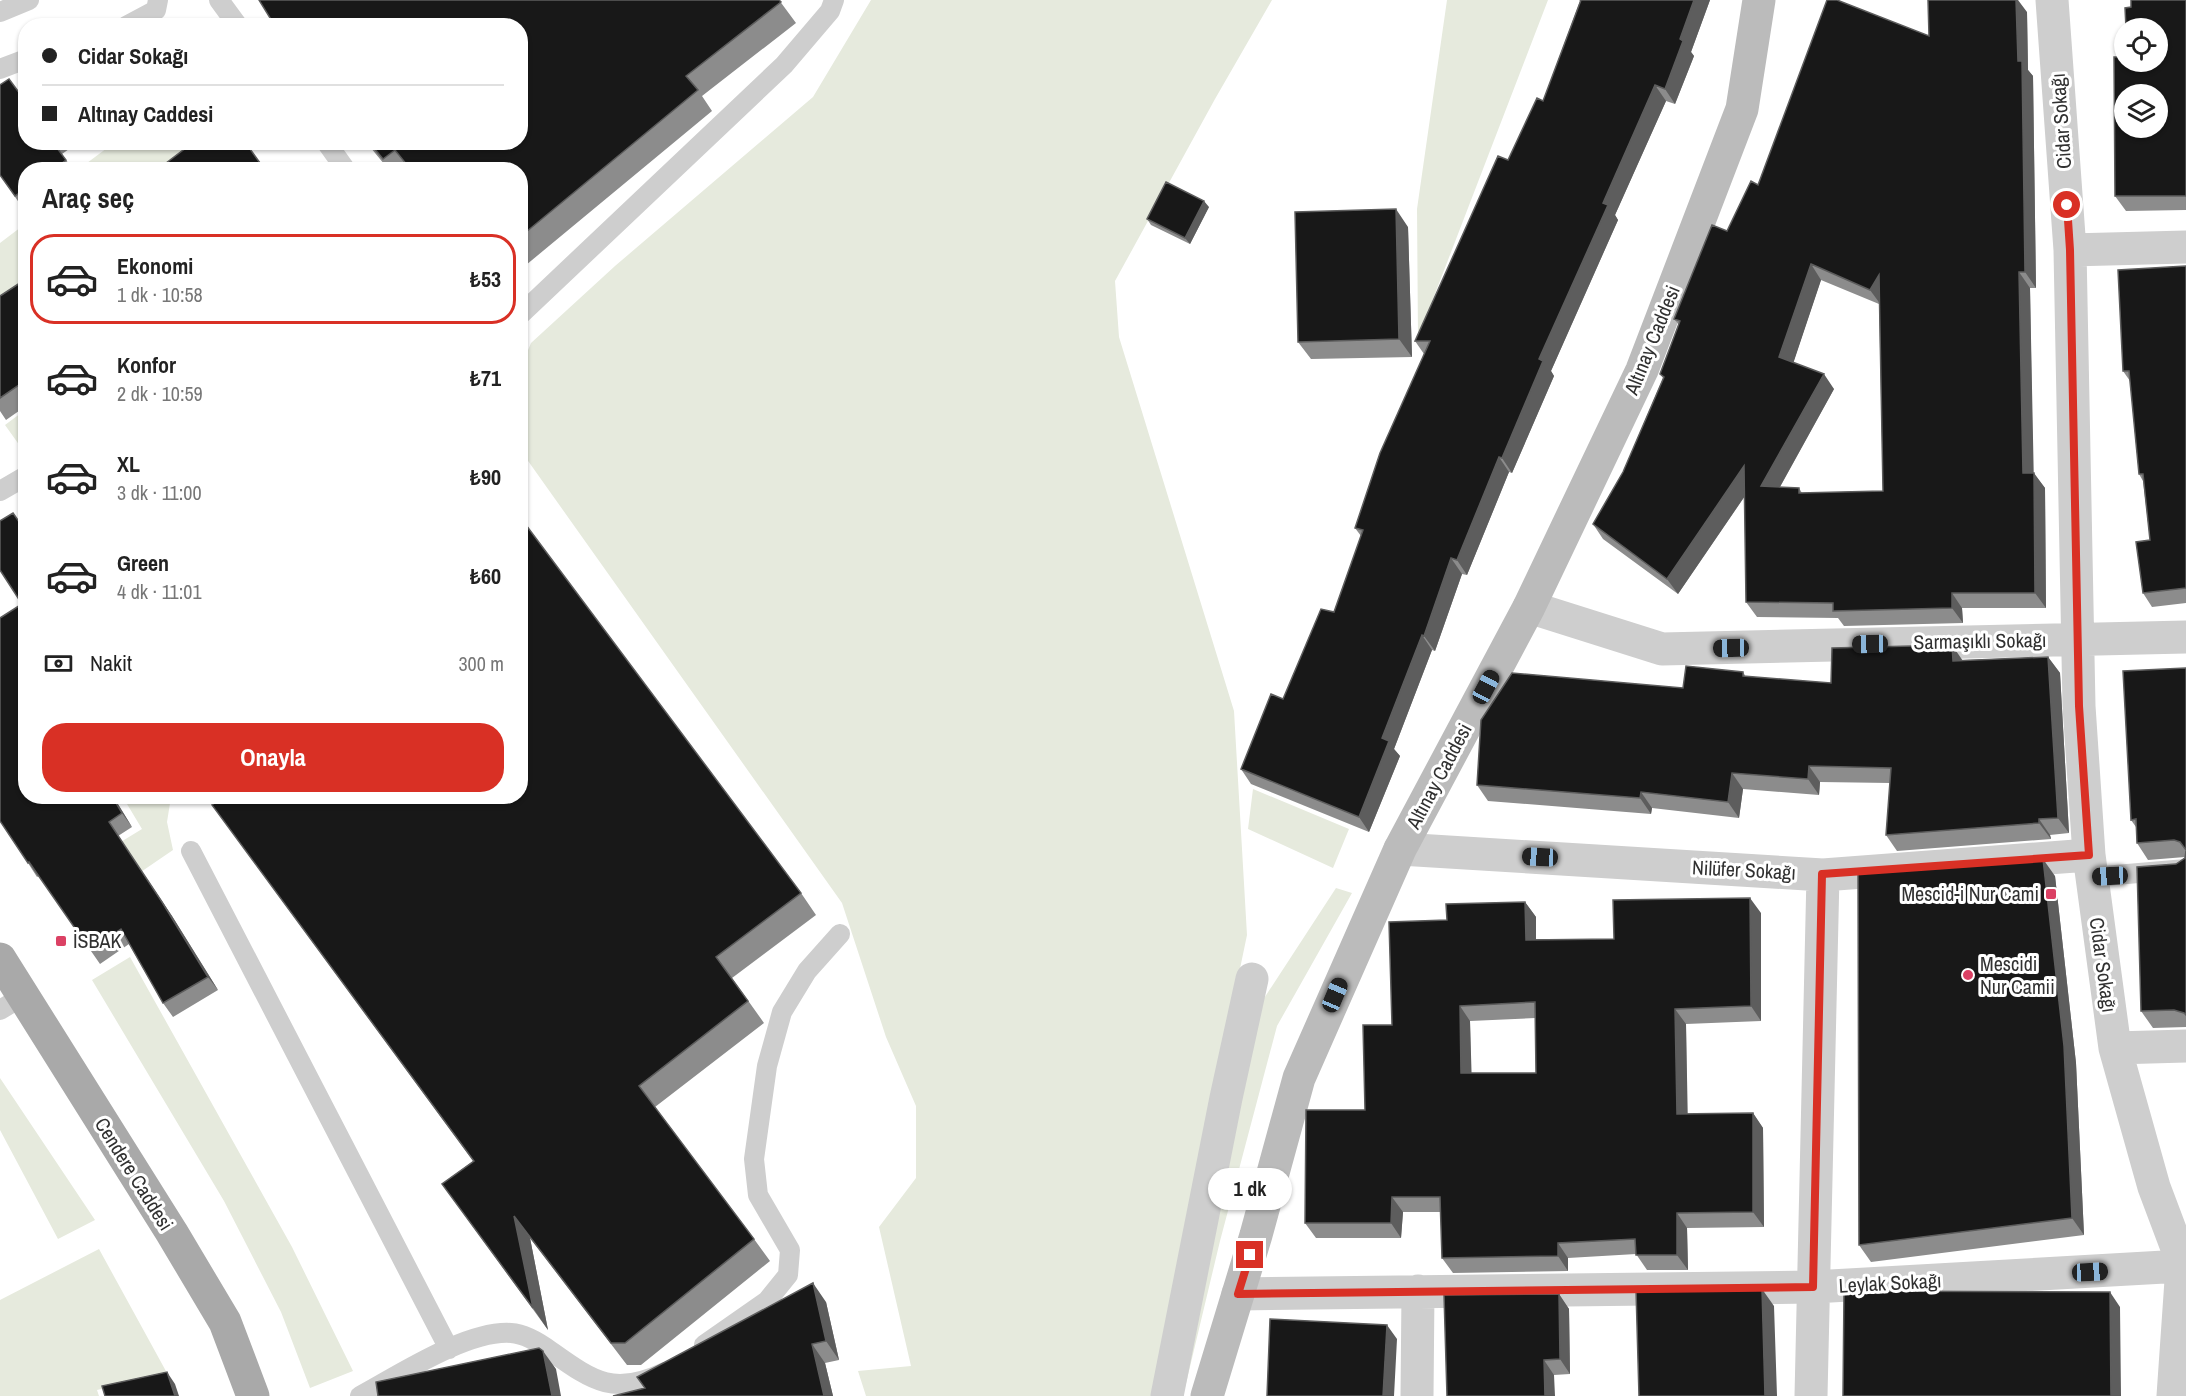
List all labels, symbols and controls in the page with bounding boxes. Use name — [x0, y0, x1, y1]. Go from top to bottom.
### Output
map controls — [2114, 18, 2168, 138]
button: locate — [2114, 18, 2168, 72]
text: Cidar Sokağı — [78, 41, 188, 71]
street label: Cidar Sokağı — [2044, 72, 2077, 170]
button: layers — [2114, 84, 2168, 138]
text: Altınay Caddesi — [78, 99, 213, 129]
text: Araç seç — [42, 180, 134, 216]
route start — [2053, 191, 2080, 218]
text: Ekonomi — [117, 251, 193, 281]
icon: car — [45, 252, 99, 306]
text: ₺53 — [470, 264, 501, 294]
text: 1 dk · 10:58 — [117, 281, 203, 308]
street label: Altınay Caddesi — [1617, 281, 1686, 399]
text: Konfor — [117, 350, 176, 380]
icon: car — [45, 351, 99, 405]
text: ₺71 — [470, 363, 501, 393]
text: 2 dk · 10:59 — [117, 380, 203, 407]
text: XL — [117, 449, 140, 479]
icon: car — [45, 450, 99, 504]
text: ₺90 — [470, 462, 501, 492]
text: 3 dk · 11:00 — [117, 479, 202, 506]
text: Green — [117, 548, 169, 578]
icon: car — [45, 549, 99, 603]
text: ₺60 — [470, 561, 501, 591]
text: 4 dk · 11:01 — [117, 578, 202, 605]
street label: Sarmaşıklı Sokağı — [1913, 626, 2047, 655]
car — [1852, 635, 1888, 653]
car — [1713, 639, 1749, 657]
icon: cash — [42, 647, 75, 680]
text: Nakit — [90, 648, 132, 678]
text: 300 m — [458, 650, 504, 677]
car — [1470, 667, 1502, 707]
street label: Altınay Caddesi — [1399, 718, 1478, 834]
button: Onayla — [42, 723, 504, 792]
car — [1522, 847, 1558, 867]
street label: Nilüfer Sokağı — [1691, 853, 1797, 886]
car — [2092, 866, 2128, 886]
place label: Mescid-i Nur Cami — [1901, 880, 2039, 907]
marker: Mescid-i Nur Cami — [2044, 887, 2058, 901]
street label: Cidar Sokağı — [2083, 916, 2124, 1014]
place label: İSBAK — [73, 927, 121, 954]
marker: İSBAK — [54, 934, 68, 948]
place label: Mescidi Nur Camii — [1980, 950, 2055, 1000]
marker: Mescidi Nur Camii — [1961, 968, 1975, 982]
car — [1320, 975, 1350, 1015]
street label: Cendere Caddesi — [89, 1112, 180, 1235]
callout: 1 dk — [1208, 1168, 1292, 1210]
text: 1 dk — [1234, 1175, 1266, 1202]
route end — [1236, 1241, 1263, 1268]
car — [2072, 1262, 2108, 1282]
street label: Leylak Sokağı — [1838, 1266, 1942, 1299]

